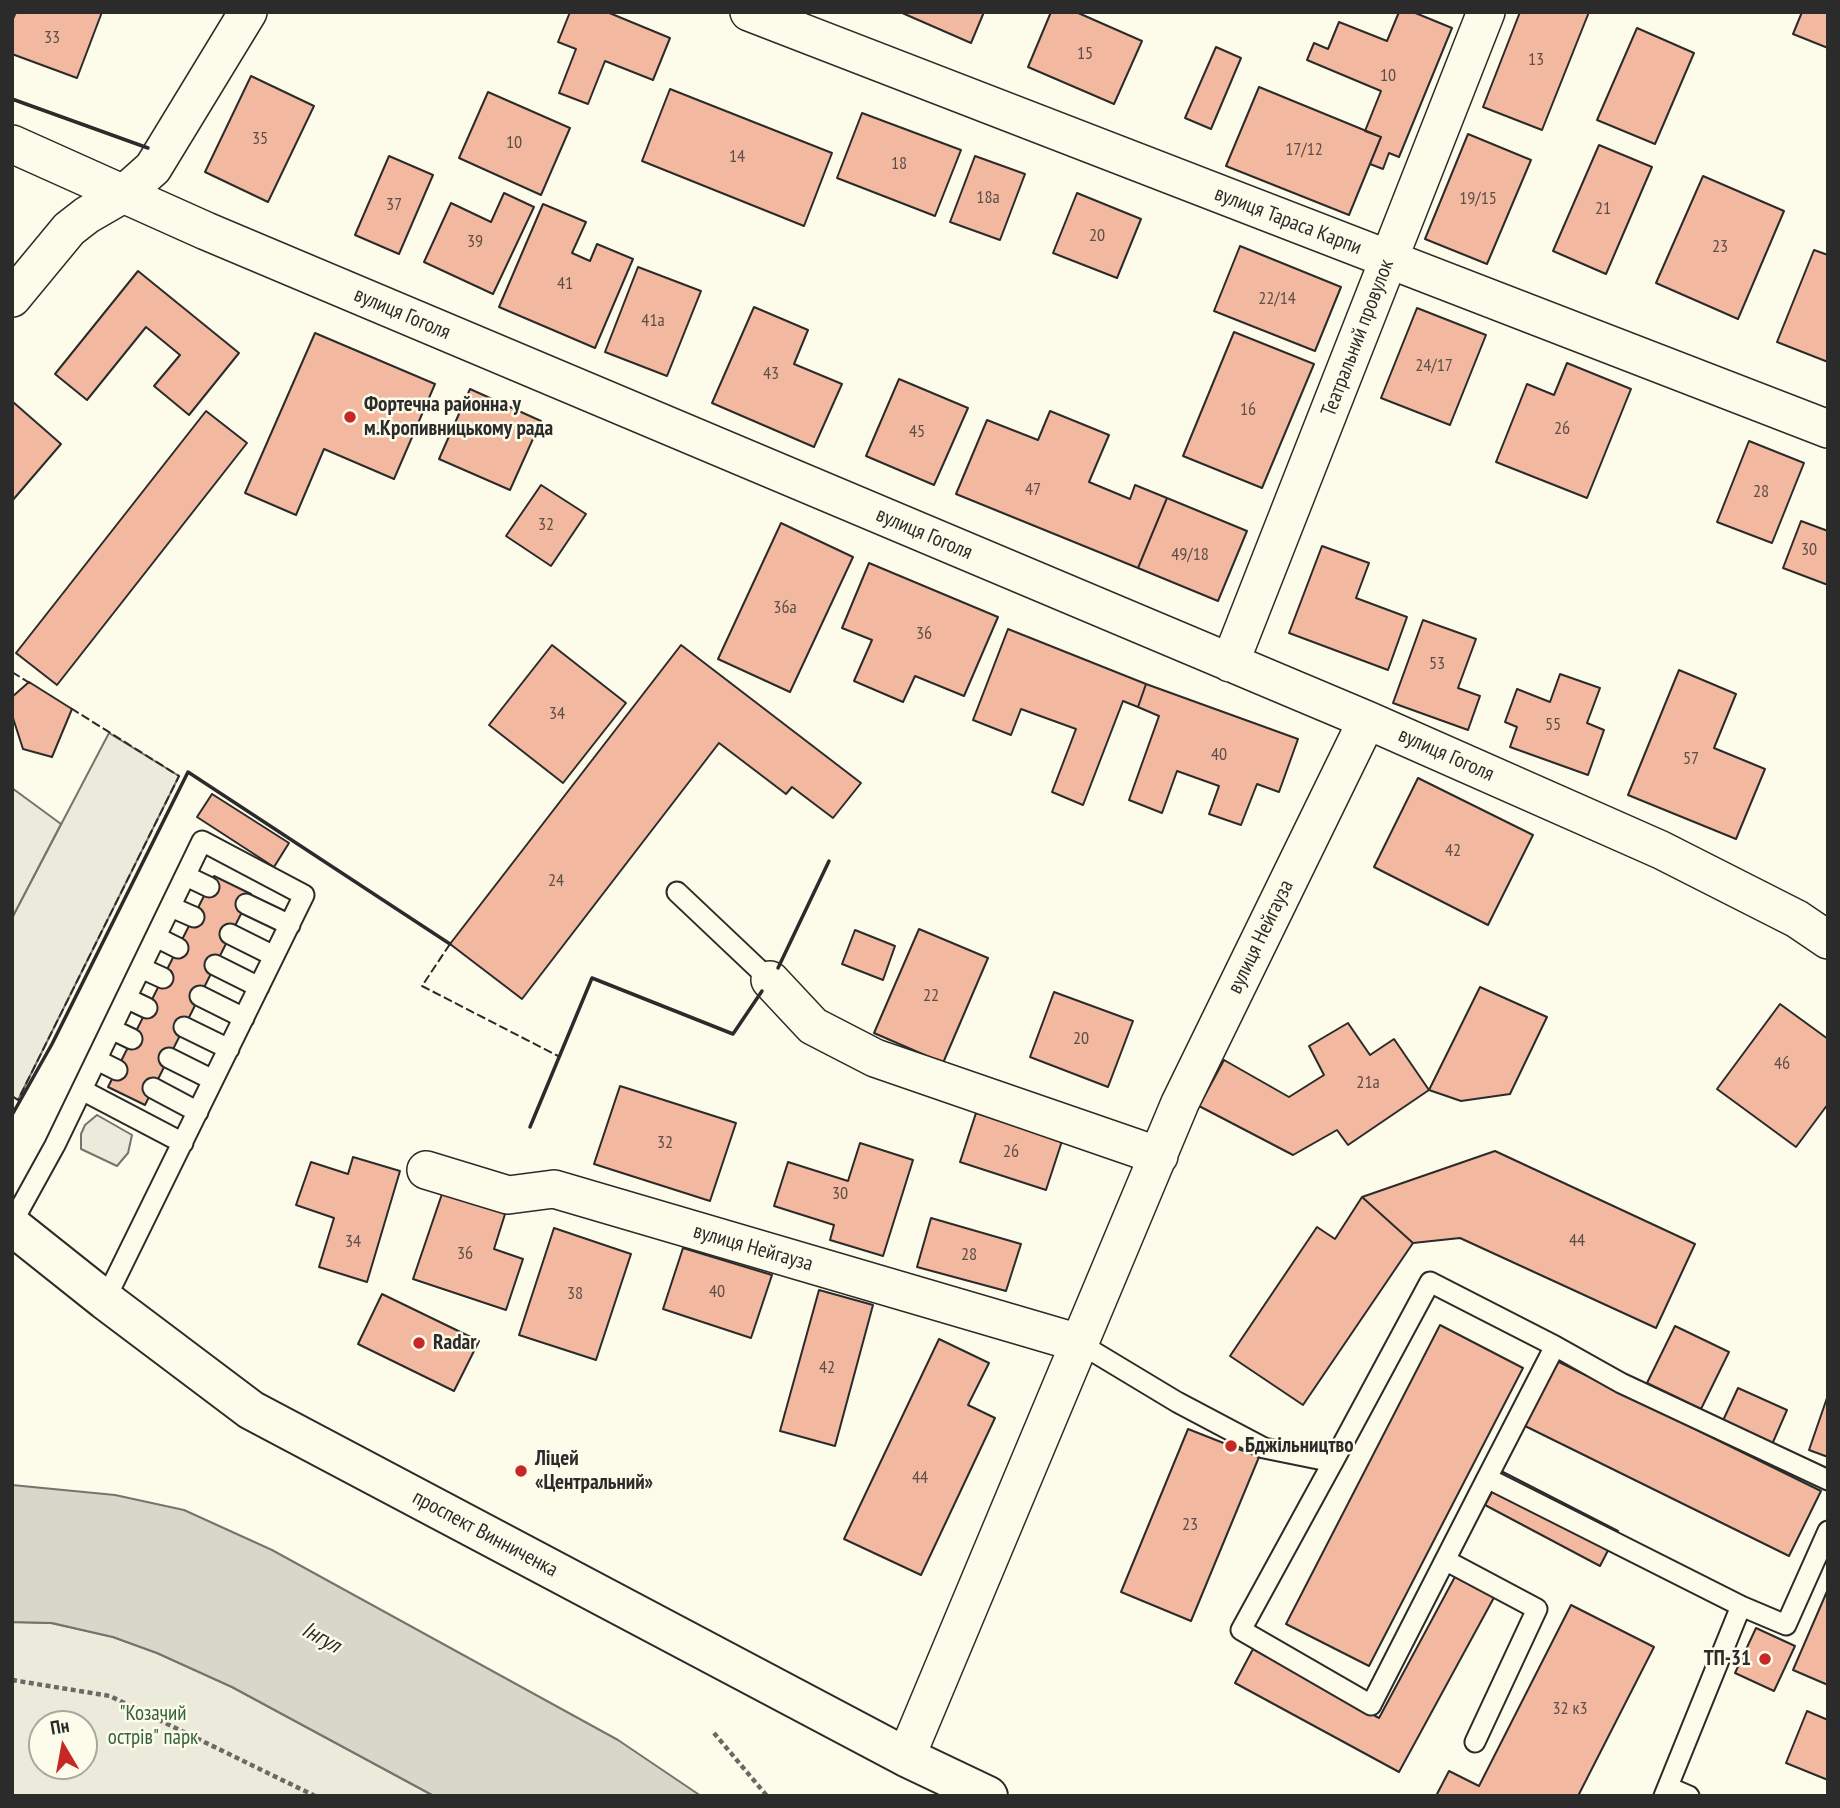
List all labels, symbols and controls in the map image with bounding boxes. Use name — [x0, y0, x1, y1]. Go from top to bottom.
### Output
house number: 33 — [44, 27, 60, 49]
house number: 15 — [1077, 43, 1093, 65]
house number: 13 — [1528, 49, 1544, 71]
house number: 10 — [1380, 65, 1396, 87]
house number: 35 — [252, 128, 268, 150]
house number: 10 — [506, 132, 522, 154]
house number: 17/12 — [1285, 139, 1323, 161]
house number: 14 — [729, 146, 745, 168]
house number: 18 — [891, 153, 907, 175]
street label: вулиця Тараса Карпи — [1211, 181, 1365, 261]
house number: 18а — [976, 187, 1000, 209]
house number: 19/15 — [1459, 188, 1497, 210]
house number: 37 — [386, 194, 402, 216]
house number: 21 — [1595, 198, 1611, 220]
house number: 20 — [1089, 225, 1105, 247]
house number: 39 — [467, 231, 483, 253]
house number: 23 — [1712, 236, 1728, 258]
street label: Театральний провулок — [1316, 256, 1400, 420]
house number: 41 — [557, 273, 573, 295]
street label: вулиця Гоголя — [350, 282, 454, 346]
house number: 22/14 — [1258, 288, 1296, 310]
house number: 41а — [641, 310, 665, 332]
house number: 24/17 — [1415, 355, 1453, 377]
house number: 43 — [763, 363, 779, 385]
place label: Фортечна районна у м.Кропивницькому рада — [364, 392, 553, 442]
house number: 16 — [1240, 399, 1256, 421]
marker: Фортечна районна у м.Кропивницькому рада — [342, 409, 358, 425]
house number: 26 — [1554, 418, 1570, 440]
house number: 45 — [909, 421, 925, 443]
house number: 47 — [1025, 479, 1041, 501]
house number: 28 — [1753, 481, 1769, 503]
street label: вулиця Гоголя — [872, 502, 976, 566]
house number: 32 — [538, 514, 554, 536]
house number: 30 — [1801, 539, 1817, 561]
house number: 49/18 — [1171, 544, 1209, 566]
house number: 36а — [773, 597, 797, 619]
house number: 36 — [916, 623, 932, 645]
house number: 53 — [1429, 653, 1445, 675]
house number: 34 — [549, 703, 565, 725]
house number: 55 — [1545, 714, 1561, 736]
street label: вулиця Гоголя — [1394, 723, 1498, 787]
house number: 40 — [1211, 744, 1227, 766]
house number: 57 — [1683, 748, 1699, 770]
house number: 42 — [1445, 840, 1461, 862]
house number: 24 — [548, 870, 564, 892]
street label: вулиця Нейгауза — [1223, 876, 1299, 998]
house number: 22 — [923, 985, 939, 1007]
house number: 20 — [1073, 1028, 1089, 1050]
house number: 46 — [1774, 1053, 1790, 1075]
house number: 21а — [1356, 1072, 1380, 1094]
house number: 32 — [657, 1132, 673, 1154]
house number: 26 — [1003, 1141, 1019, 1163]
house number: 30 — [832, 1183, 848, 1205]
street label: вулиця Нейгауза — [690, 1219, 816, 1277]
house number: 44 — [1569, 1230, 1585, 1252]
house number: 34 — [345, 1231, 361, 1253]
house number: 36 — [457, 1243, 473, 1265]
house number: 28 — [961, 1244, 977, 1266]
house number: 40 — [709, 1281, 725, 1303]
house number: 38 — [567, 1283, 583, 1305]
place label: Radar — [433, 1330, 476, 1356]
marker: Radar — [411, 1335, 427, 1351]
house number: 42 — [819, 1357, 835, 1379]
place label: Бджільництво — [1245, 1433, 1354, 1459]
marker: Бджільництво — [1223, 1438, 1239, 1454]
place label: Ліцей «Центральний» — [535, 1446, 653, 1496]
marker: Ліцей «Центральний» — [513, 1463, 529, 1479]
house number: 44 — [912, 1467, 928, 1489]
street label: проспект Винниченка — [408, 1485, 562, 1583]
house number: 23 — [1182, 1514, 1198, 1536]
water label: Інгул — [297, 1616, 345, 1660]
place label: ТП-31 — [1704, 1646, 1751, 1672]
marker: ТП-31 — [1757, 1651, 1773, 1667]
house number: 32 к3 — [1552, 1698, 1588, 1720]
park label: "Козачий острів" парк — [108, 1701, 198, 1751]
north arrow — [28, 1710, 98, 1780]
text: Пн — [49, 1713, 71, 1740]

